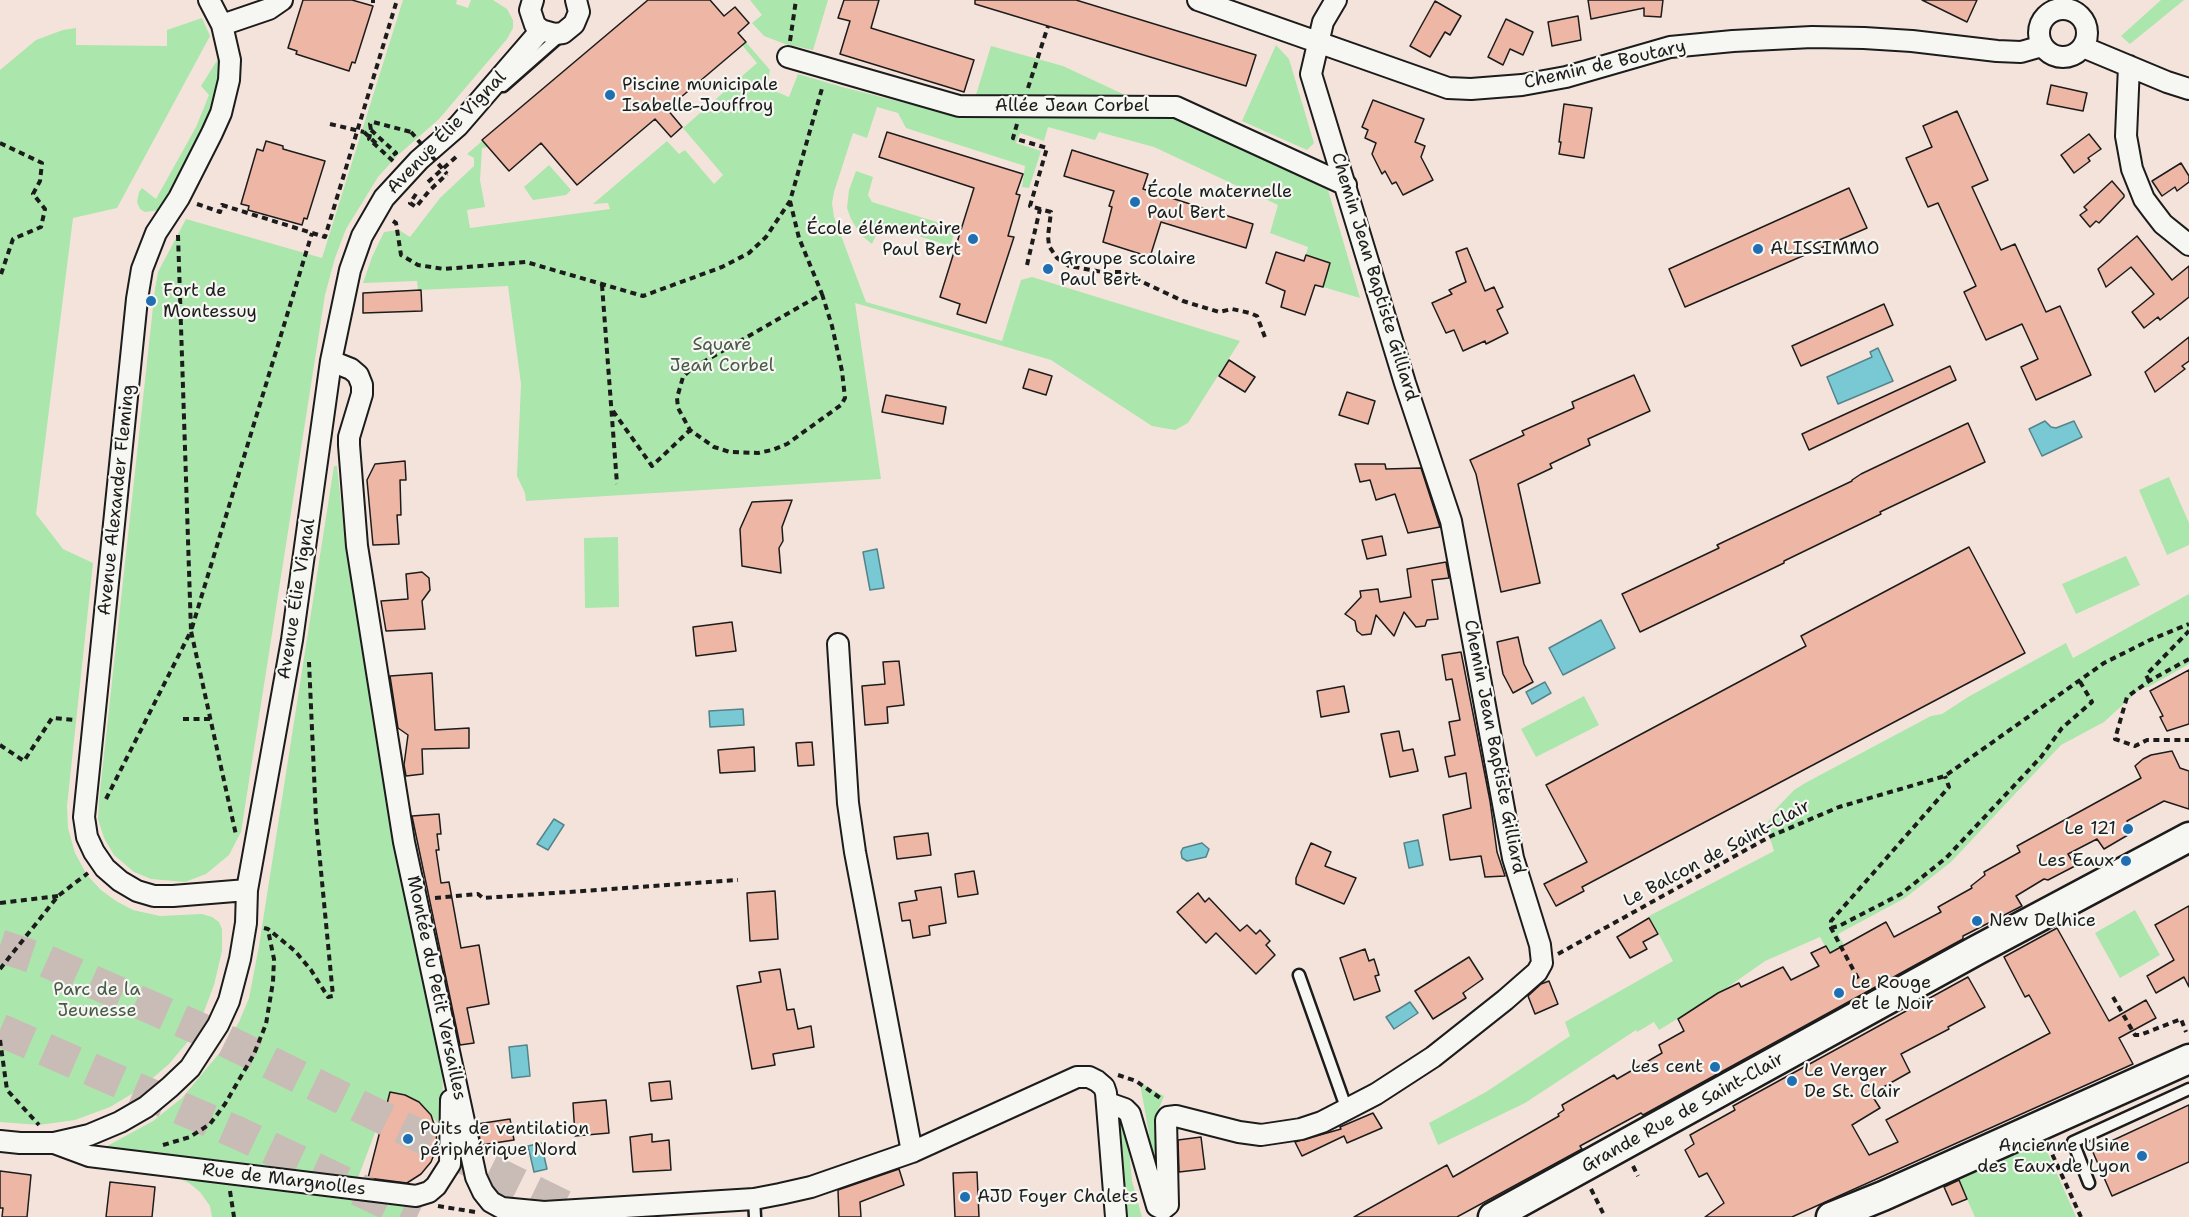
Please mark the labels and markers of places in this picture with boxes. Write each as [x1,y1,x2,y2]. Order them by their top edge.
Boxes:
place label: Piscine municipale Isabelle-Jouffroy [622,74,778,116]
marker: Piscine municipale Isabelle-Jouffroy [603,88,617,102]
place label: École maternelle Paul Bert [1147,181,1292,224]
marker: École maternelle Paul Bert [1128,195,1142,209]
place label: École élémentaire Paul Bert [806,218,961,260]
marker: École élémentaire Paul Bert [966,232,980,246]
place label: ALISSIMMO [1770,238,1880,260]
marker: ALISSIMMO [1751,242,1765,256]
place label: Groupe scolaire Paul Bert [1060,248,1196,290]
marker: Groupe scolaire Paul Bert [1041,262,1055,276]
place label: Fort de Montessuy [163,280,257,322]
marker: Fort de Montessuy [144,294,158,308]
place label: Le 121 [2064,818,2116,840]
marker: Le 121 [2121,822,2135,836]
place label: Les Eaux [2038,850,2114,872]
marker: Les Eaux [2119,854,2133,868]
place label: New Delhice [1989,910,2096,932]
marker: New Delhice [1970,914,1984,928]
place label: Le Rouge et le Noir [1851,972,1934,1014]
marker: Le Rouge et le Noir [1832,986,1846,1000]
place label: Les cent [1631,1056,1703,1078]
marker: Les cent [1708,1060,1722,1074]
place label: Le Verger De St. Clair [1804,1060,1901,1102]
marker: Le Verger De St. Clair [1785,1074,1799,1088]
place label: Puits de ventilation périphérique Nord [420,1118,589,1160]
marker: Puits de ventilation périphérique Nord [401,1132,415,1146]
place label: Ancienne Usine des Eaux de Lyon [1977,1135,2130,1178]
marker: Ancienne Usine des Eaux de Lyon [2135,1149,2149,1163]
place label: AJD Foyer Chalets [977,1186,1138,1208]
marker: AJD Foyer Chalets [958,1190,972,1204]

